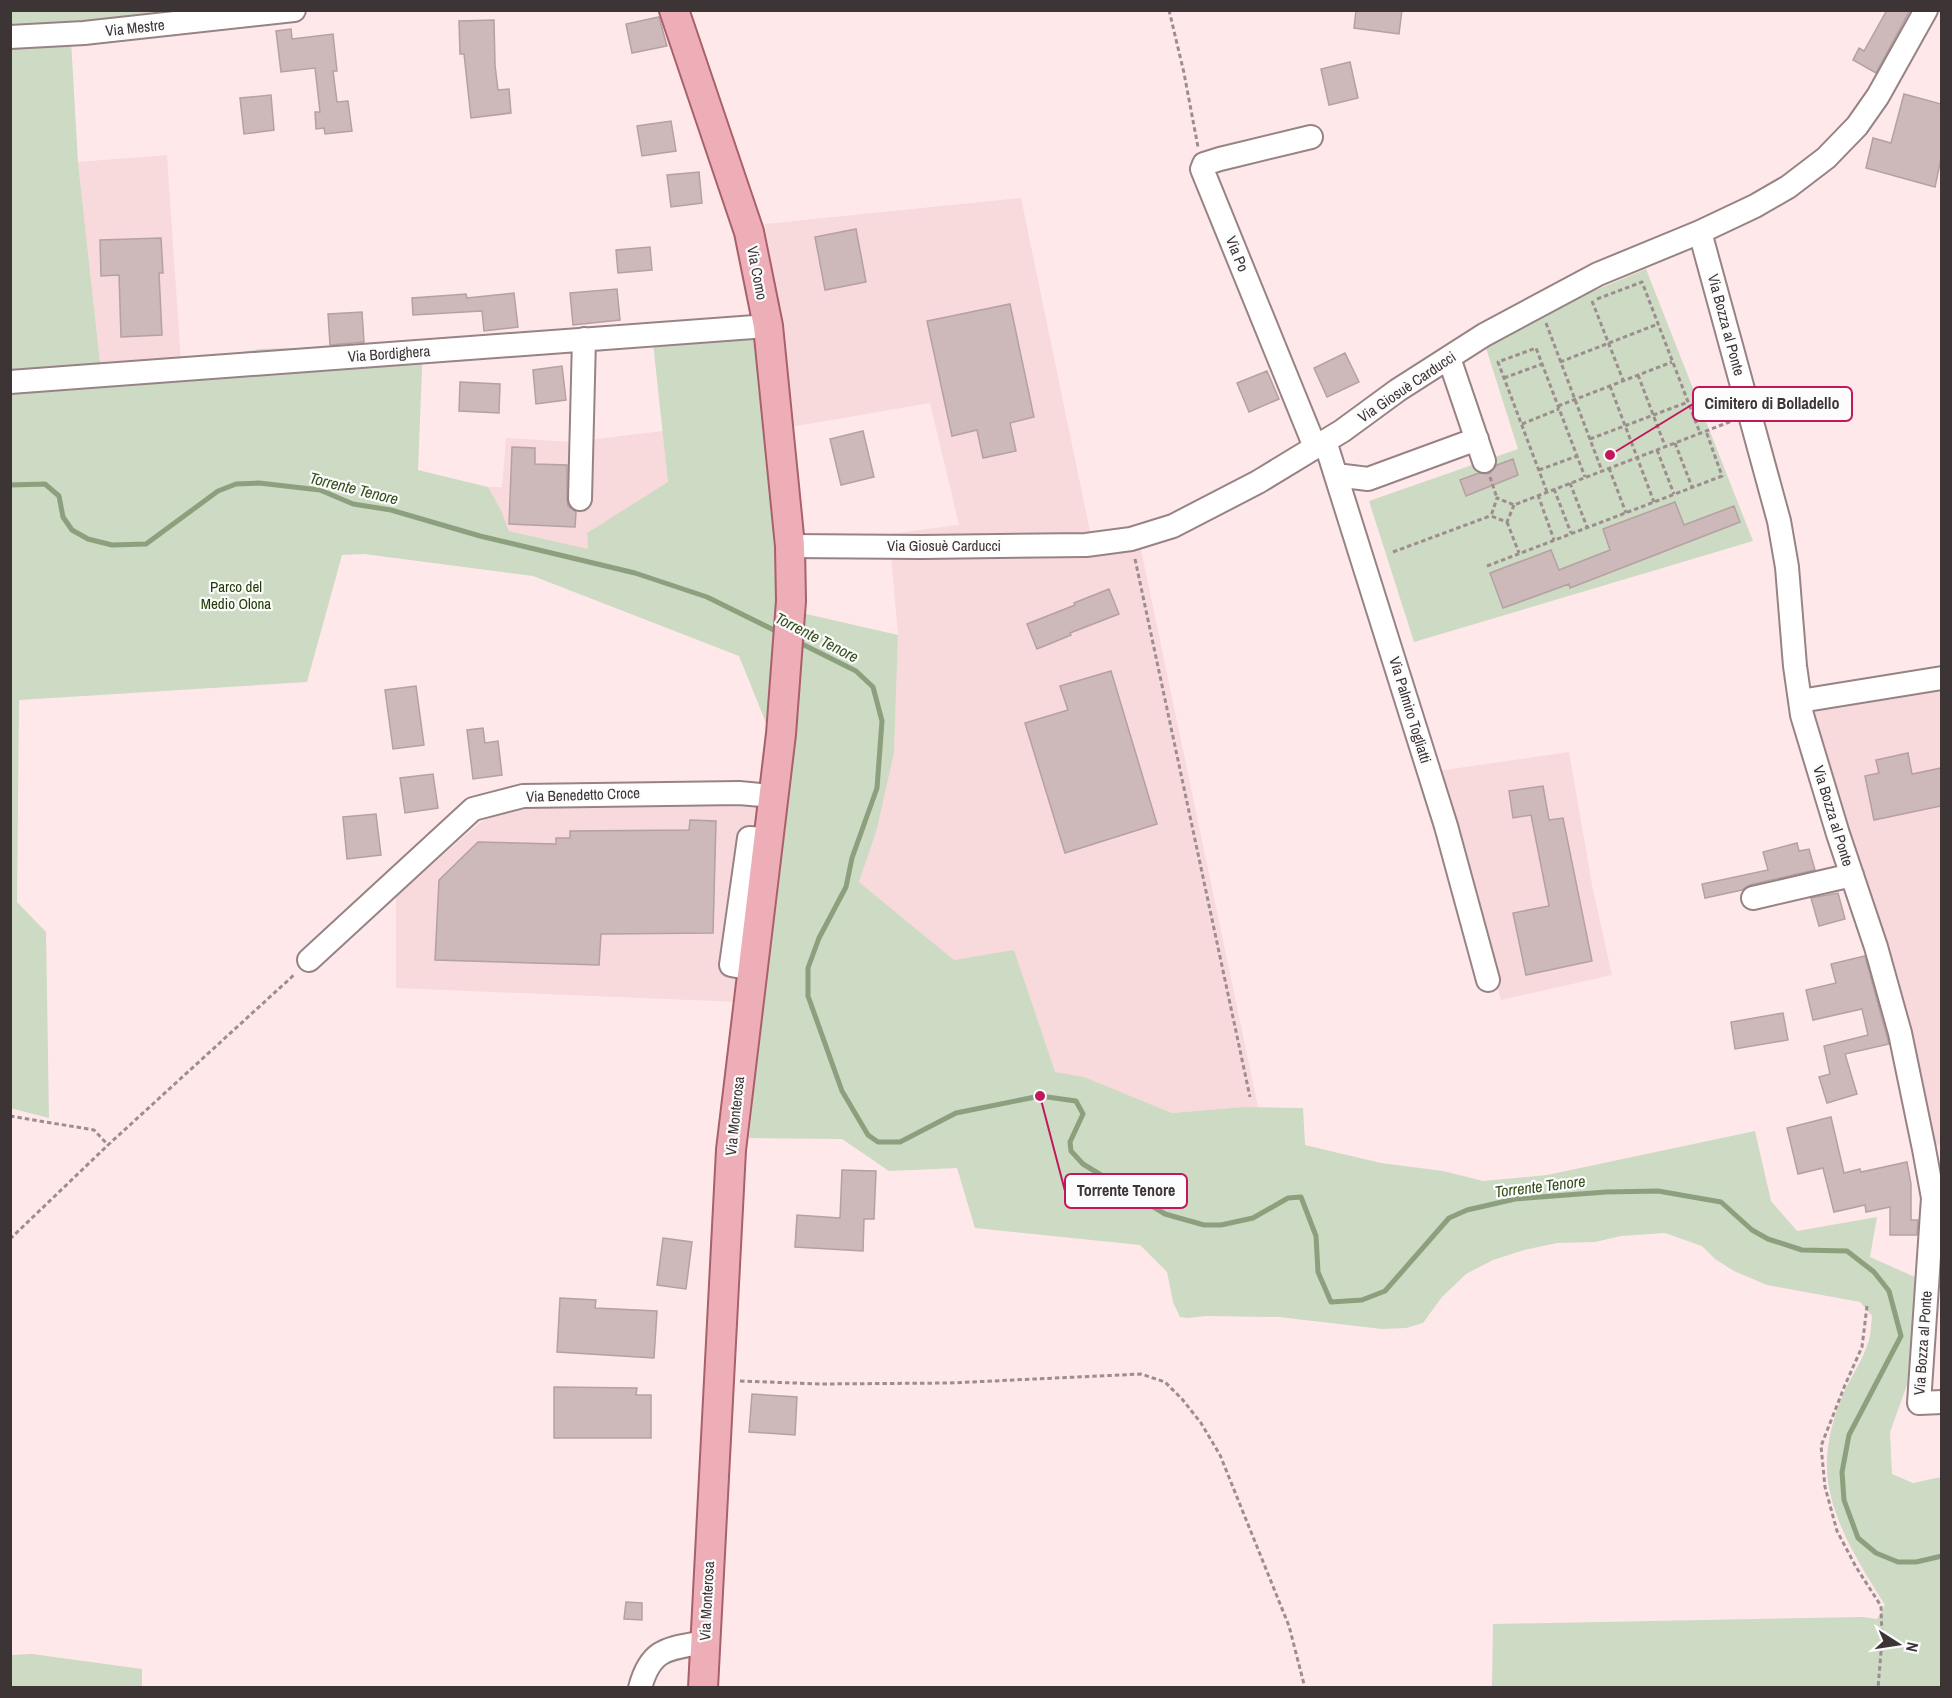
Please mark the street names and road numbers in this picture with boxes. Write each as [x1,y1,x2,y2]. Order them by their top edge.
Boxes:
street label: Via Mestre [104,14,166,41]
street label: Via Po [1221,233,1254,275]
street label: Via Como [742,244,773,302]
street label: Via Bozza al Ponte [1703,272,1750,378]
street label: Via Bordighera [347,340,431,367]
street label: Via Giosuè Carducci [1354,346,1460,427]
street label: Via Giosuè Carducci [887,535,1001,556]
street label: Via Palmiro Togliatti [1384,654,1437,766]
street label: Via Bozza al Ponte [1808,763,1859,869]
street label: Via Benedetto Croce [526,782,640,807]
street label: Via Monterosa [720,1075,749,1157]
street label: Via Bozza al Ponte [1908,1290,1937,1396]
street label: Via Monterosa [694,1560,719,1641]

